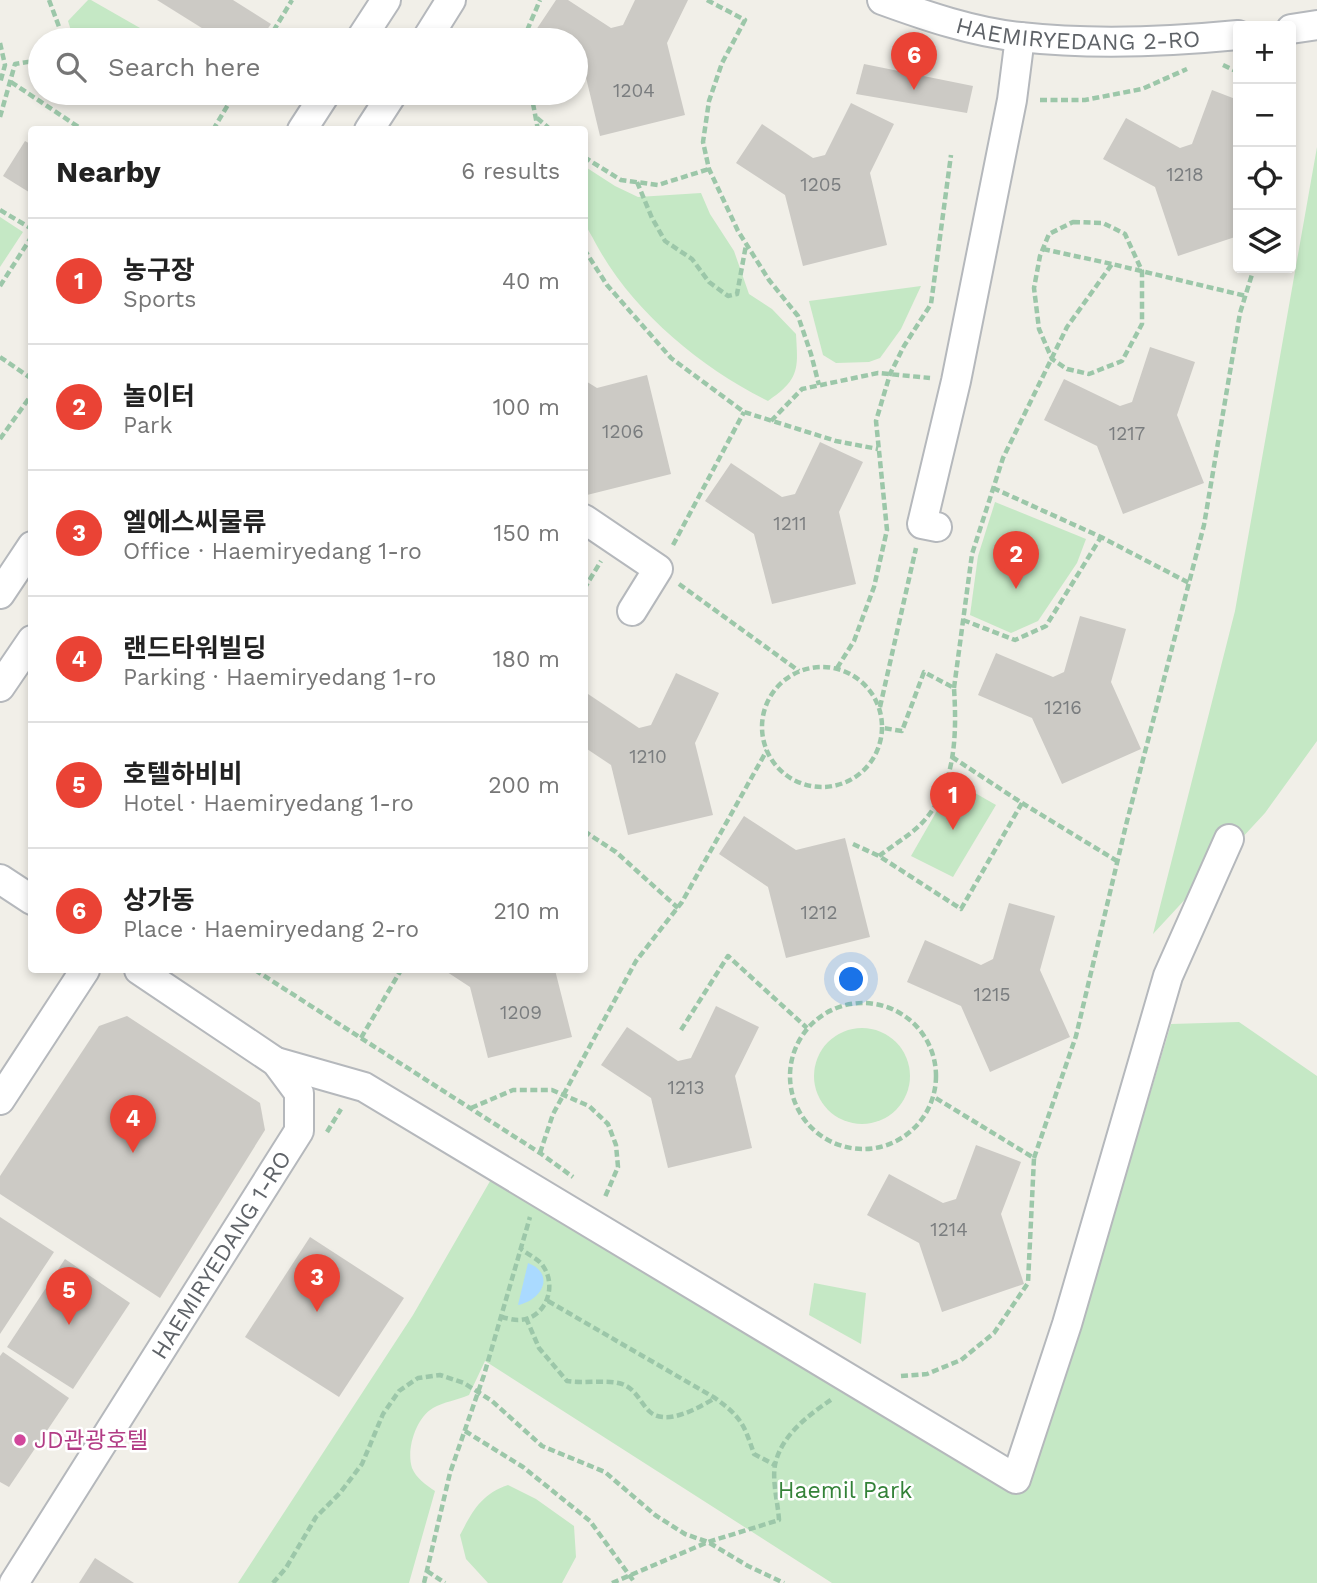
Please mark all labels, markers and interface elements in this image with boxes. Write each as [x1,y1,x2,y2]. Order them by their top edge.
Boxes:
street label: HAEMIRYEDANG 2-RO [953,11,1201,55]
map controls [1233,21,1296,273]
button: + [1233,21,1296,84]
search box [28,28,588,105]
pin: 6 [891,32,937,90]
icon: search [52,48,90,86]
text: Search here [108,52,260,82]
house number: 1204 [613,79,655,102]
button: − [1233,84,1296,147]
button: locate [1233,147,1296,210]
text: Nearby [56,154,161,189]
text: 6 results [461,158,560,185]
house number: 1218 [1166,163,1204,186]
house number: 1205 [800,173,842,196]
button: layers [1233,210,1296,273]
text: 농구장 [123,255,195,285]
text: 1 [74,268,84,295]
text: 40 m [502,268,560,295]
text: Sports [123,286,196,313]
text: 놀이터 [123,381,195,411]
text: 2 [72,394,86,421]
text: 100 m [493,394,560,421]
text: Park [123,412,172,439]
house number: 1206 [602,420,644,443]
house number: 1217 [1109,422,1145,445]
text: 엘에스씨물류 [123,507,267,537]
house number: 1211 [773,512,807,535]
text: 3 [72,520,86,547]
text: 150 m [494,520,560,547]
pin: 2 [993,531,1039,589]
text: Office · Haemiryedang 1-ro [123,538,422,565]
text: 랜드타워빌딩 [123,633,267,663]
text: 4 [72,646,86,673]
text: 180 m [493,646,560,673]
text: Parking · Haemiryedang 1-ro [123,664,436,691]
house number: 1216 [1044,696,1082,719]
house number: 1210 [629,745,667,768]
text: 호텔하비비 [123,759,243,789]
text: 5 [72,772,86,799]
text: 200 m [488,772,560,799]
pin: 1 [930,772,976,830]
text: Hotel · Haemiryedang 1-ro [123,790,414,817]
text: 상가동 [123,885,195,915]
text: 6 [72,898,86,925]
text: 210 m [494,898,560,925]
house number: 1212 [801,901,837,924]
text: Place · Haemiryedang 2-ro [123,916,419,943]
your location [834,962,868,996]
house number: 1215 [974,983,1010,1006]
house number: 1209 [500,1001,542,1024]
house number: 1213 [668,1076,704,1099]
pin: 4 [110,1095,156,1153]
street label: HAEMIRYEDANG 1-RO [145,1146,297,1364]
house number: 1214 [930,1218,968,1241]
pin: 3 [294,1254,340,1312]
pin: 5 [46,1267,92,1325]
place label: JD관광호텔 [34,1427,148,1454]
marker: JD관광호텔 [12,1432,28,1448]
park label: Haemil Park [778,1477,912,1504]

